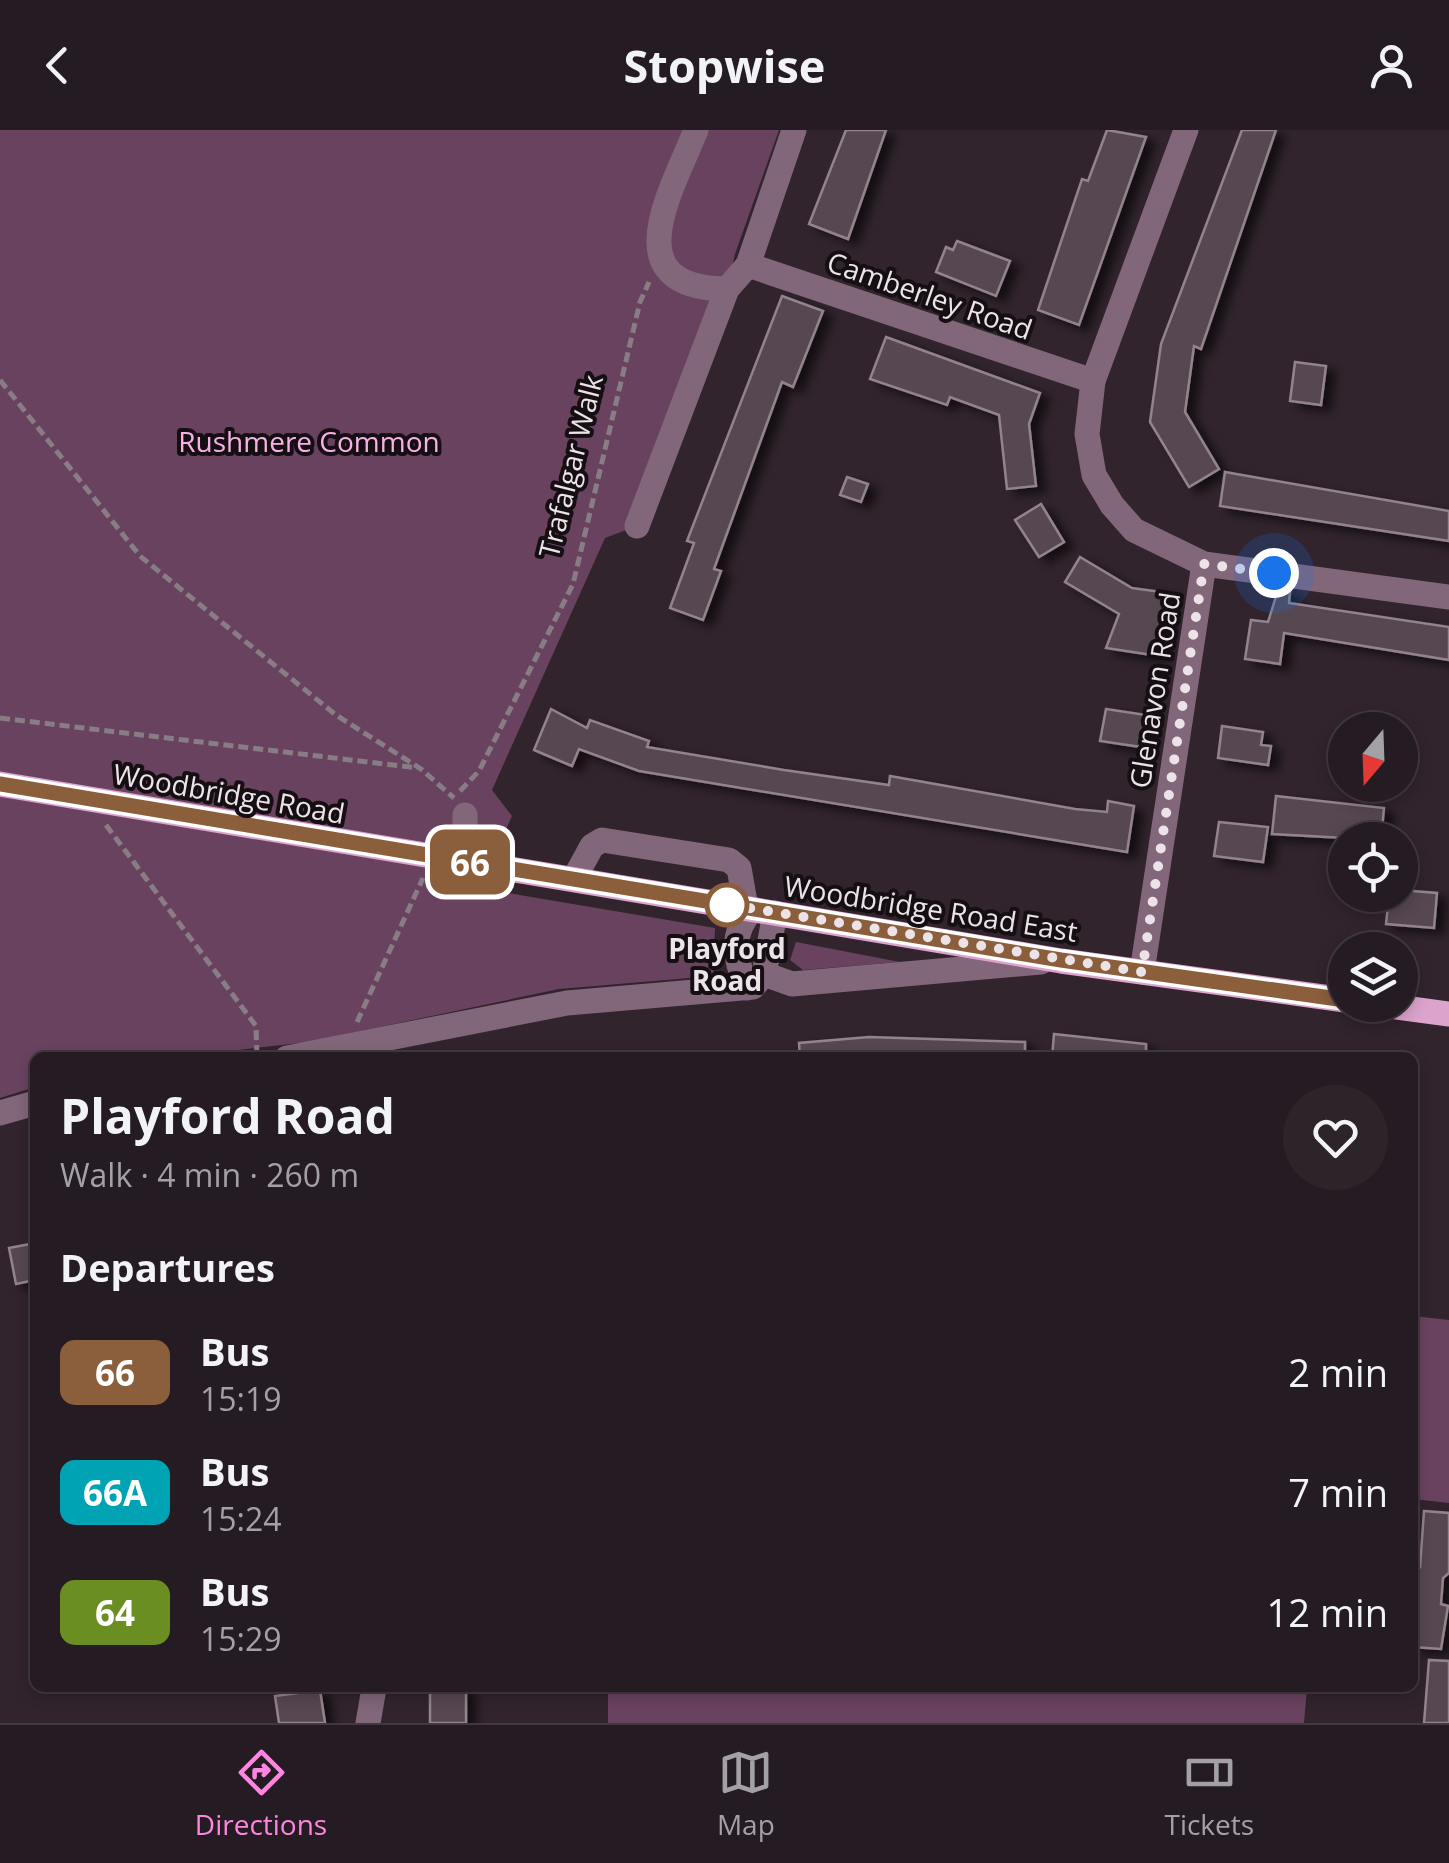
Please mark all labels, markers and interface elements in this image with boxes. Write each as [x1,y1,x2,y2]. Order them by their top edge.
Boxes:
text: Stopwise [624,35,825,96]
icon: back [30,38,85,93]
icon: person [1364,38,1419,93]
street label: Camberley Road [822,242,1038,348]
street label: Trafalgar Walk [529,370,611,561]
park label: Rushmere Common [178,422,440,460]
your location [1249,548,1299,598]
street label: Glenavon Road [1120,589,1188,791]
north arrow [1328,712,1418,802]
map controls [1328,712,1418,1022]
street label: Woodbridge Road [110,754,348,832]
button: locate [1328,822,1418,912]
line badge: 66 [425,830,515,894]
text: 66 [450,839,490,886]
street label: Woodbridge Road East [782,866,1080,950]
marker: Playford Road [706,884,748,926]
place label: Playford Road [668,929,786,999]
button: layers [1328,932,1418,1022]
text: Playford Road [60,1083,395,1148]
button: heart [1283,1085,1388,1190]
text: Walk · 4 min · 260 m [60,1153,359,1196]
text: Departures [60,1241,275,1293]
text: Bus [200,1325,269,1377]
text: 2 min [1288,1346,1388,1398]
text: 66 [95,1349,135,1396]
text: 15:19 [200,1377,282,1420]
text: Bus [200,1445,269,1497]
text: 7 min [1288,1466,1388,1518]
text: 66A [83,1469,147,1516]
text: 15:24 [200,1497,282,1540]
text: Bus [200,1565,269,1617]
text: 12 min [1267,1586,1388,1638]
text: 64 [95,1589,135,1636]
text: 15:29 [200,1617,282,1660]
tab: Directions [195,1745,327,1843]
tab: Map [717,1745,775,1843]
tab: Tickets [1164,1745,1254,1843]

